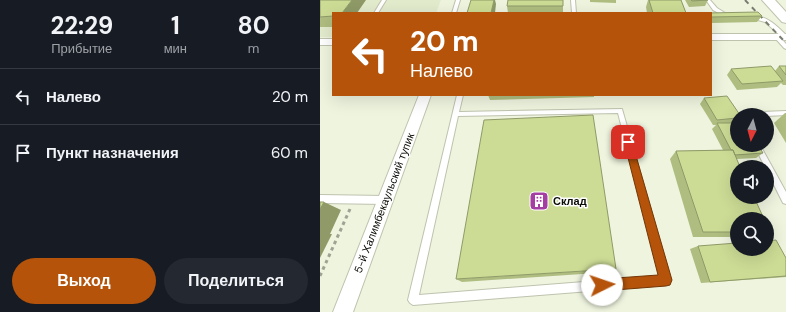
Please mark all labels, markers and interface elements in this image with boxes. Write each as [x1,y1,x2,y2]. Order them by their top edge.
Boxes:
text: 22:29 [50,10,113,41]
text: 1 [171,10,180,41]
text: 80 [237,10,270,41]
text: 20 m [410,23,479,60]
icon: left [344,28,396,80]
text: Прибытие [51,40,112,57]
text: мин [164,40,187,57]
text: m [248,40,259,57]
text: Налево [410,59,473,83]
icon: left [12,86,34,108]
text: Налево [46,87,101,107]
text: 20 m [272,87,308,107]
north arrow [730,108,774,152]
map controls [730,108,774,256]
pin [611,125,645,159]
street label: 5-й Халимбекаульский тупик [351,131,417,275]
icon: arrive [617,131,639,153]
icon: arrive [12,142,34,164]
text: Пункт назначения [46,143,179,163]
text: 60 m [271,143,308,163]
button: sound [730,160,774,204]
building icon: Склад [528,190,550,212]
place label: Склад [553,194,587,208]
button: search [730,212,774,256]
button: Выход [12,258,156,304]
button: Поделиться [164,258,308,304]
position arrow [581,264,623,306]

